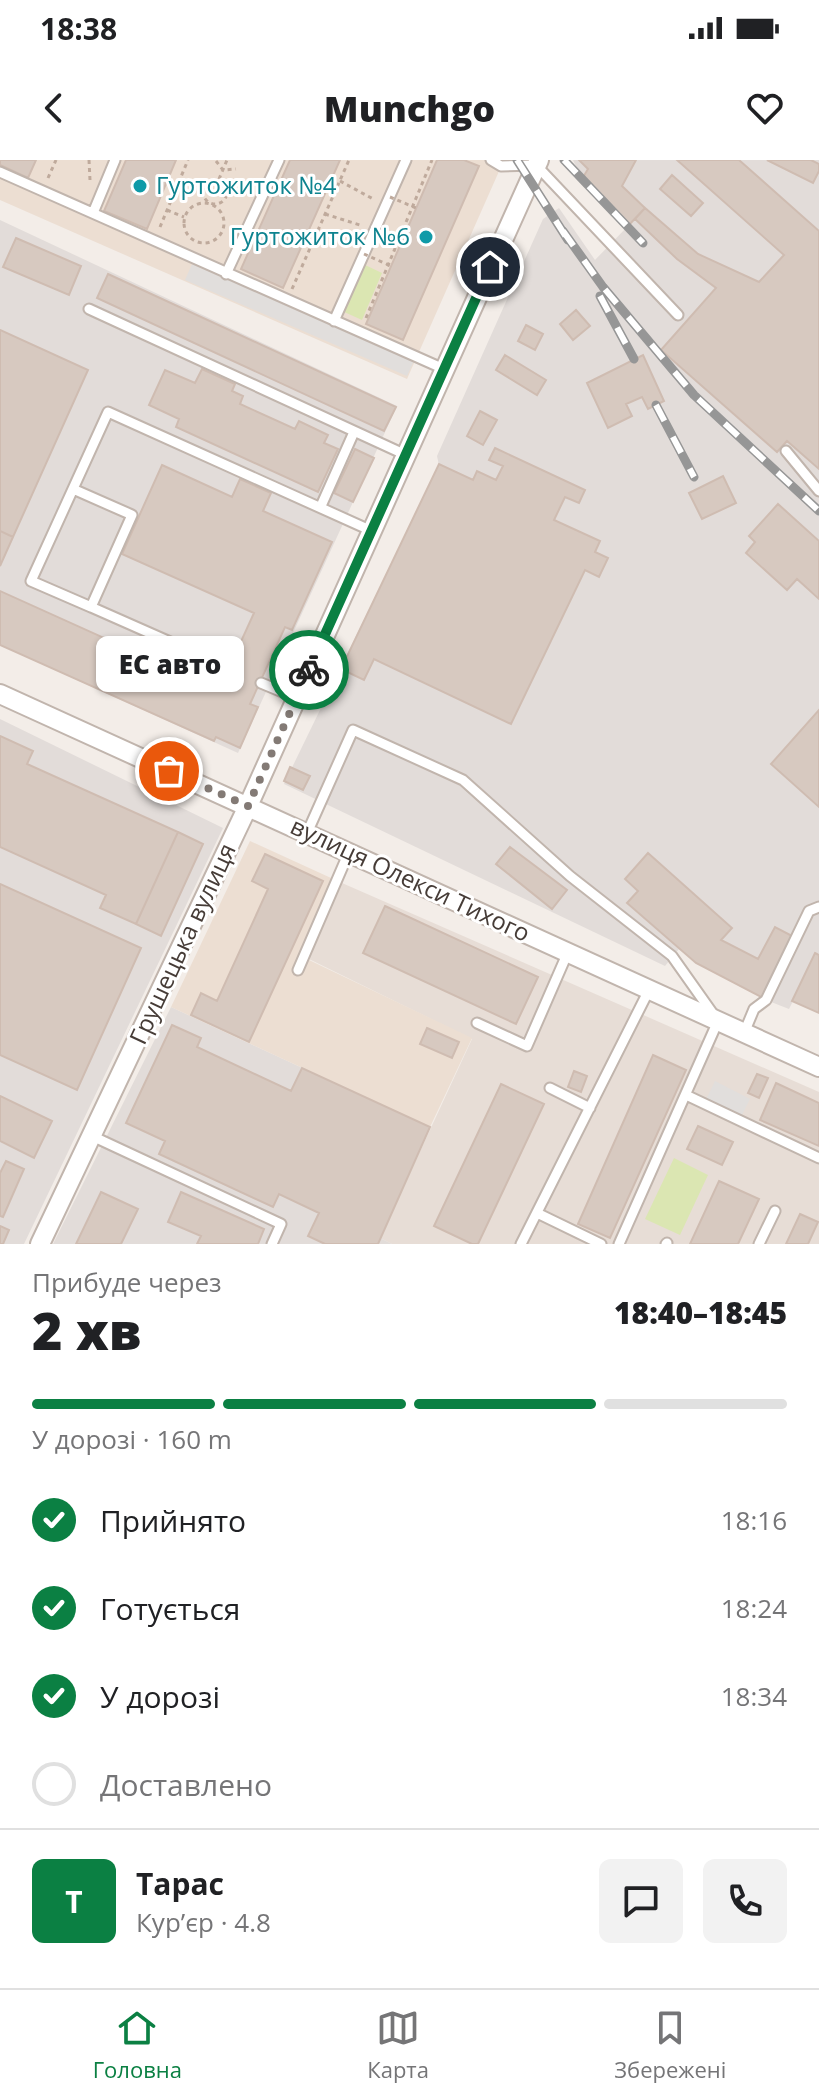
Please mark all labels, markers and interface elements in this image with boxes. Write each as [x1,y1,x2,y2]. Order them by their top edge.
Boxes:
text: 18:38 [40,8,117,49]
text: Munchgo [324,84,495,133]
icon: back [32,86,76,130]
icon: heart [743,86,787,130]
place label: Гуртожиток №4 [156,168,337,201]
marker: Гуртожиток №4 [131,177,149,195]
place label: Гуртожиток №6 [230,219,410,252]
marker: Гуртожиток №6 [417,228,435,246]
pin [456,233,524,301]
icon: home [468,245,512,289]
courier [269,630,349,710]
callout: ЕС авто [95,635,243,691]
text: ЕС авто [119,646,221,682]
icon: bike [287,648,331,692]
pin [135,737,203,805]
icon: bag [147,749,191,793]
street label: вулиця Олекси Тихого [285,809,536,949]
street label: Грушецька вулиця [121,837,243,1049]
text: Прибуде через [32,1264,222,1300]
text: 18:40–18:45 [614,1292,787,1333]
text: 2 хв [32,1294,141,1365]
text: У дорозі · 160 m [32,1421,232,1457]
icon: check [32,1498,76,1542]
text: Прийнято [100,1500,246,1541]
text: 18:16 [721,1502,787,1538]
icon: check [32,1586,76,1630]
text: Готується [100,1588,240,1629]
text: 18:24 [721,1590,787,1626]
icon: check [32,1674,76,1718]
text: У дорозі [100,1676,220,1717]
text: 18:34 [721,1678,787,1714]
text: Доставлено [100,1764,272,1805]
button: chat [599,1859,683,1943]
button: phone [703,1859,787,1943]
text: Тарас [136,1863,224,1904]
text: Т [65,1881,83,1922]
text: Кур’єр · 4.8 [136,1904,271,1940]
tab: Головна [93,2006,182,2084]
tab: Карта [367,2006,429,2084]
tab: Збережені [614,2006,726,2084]

